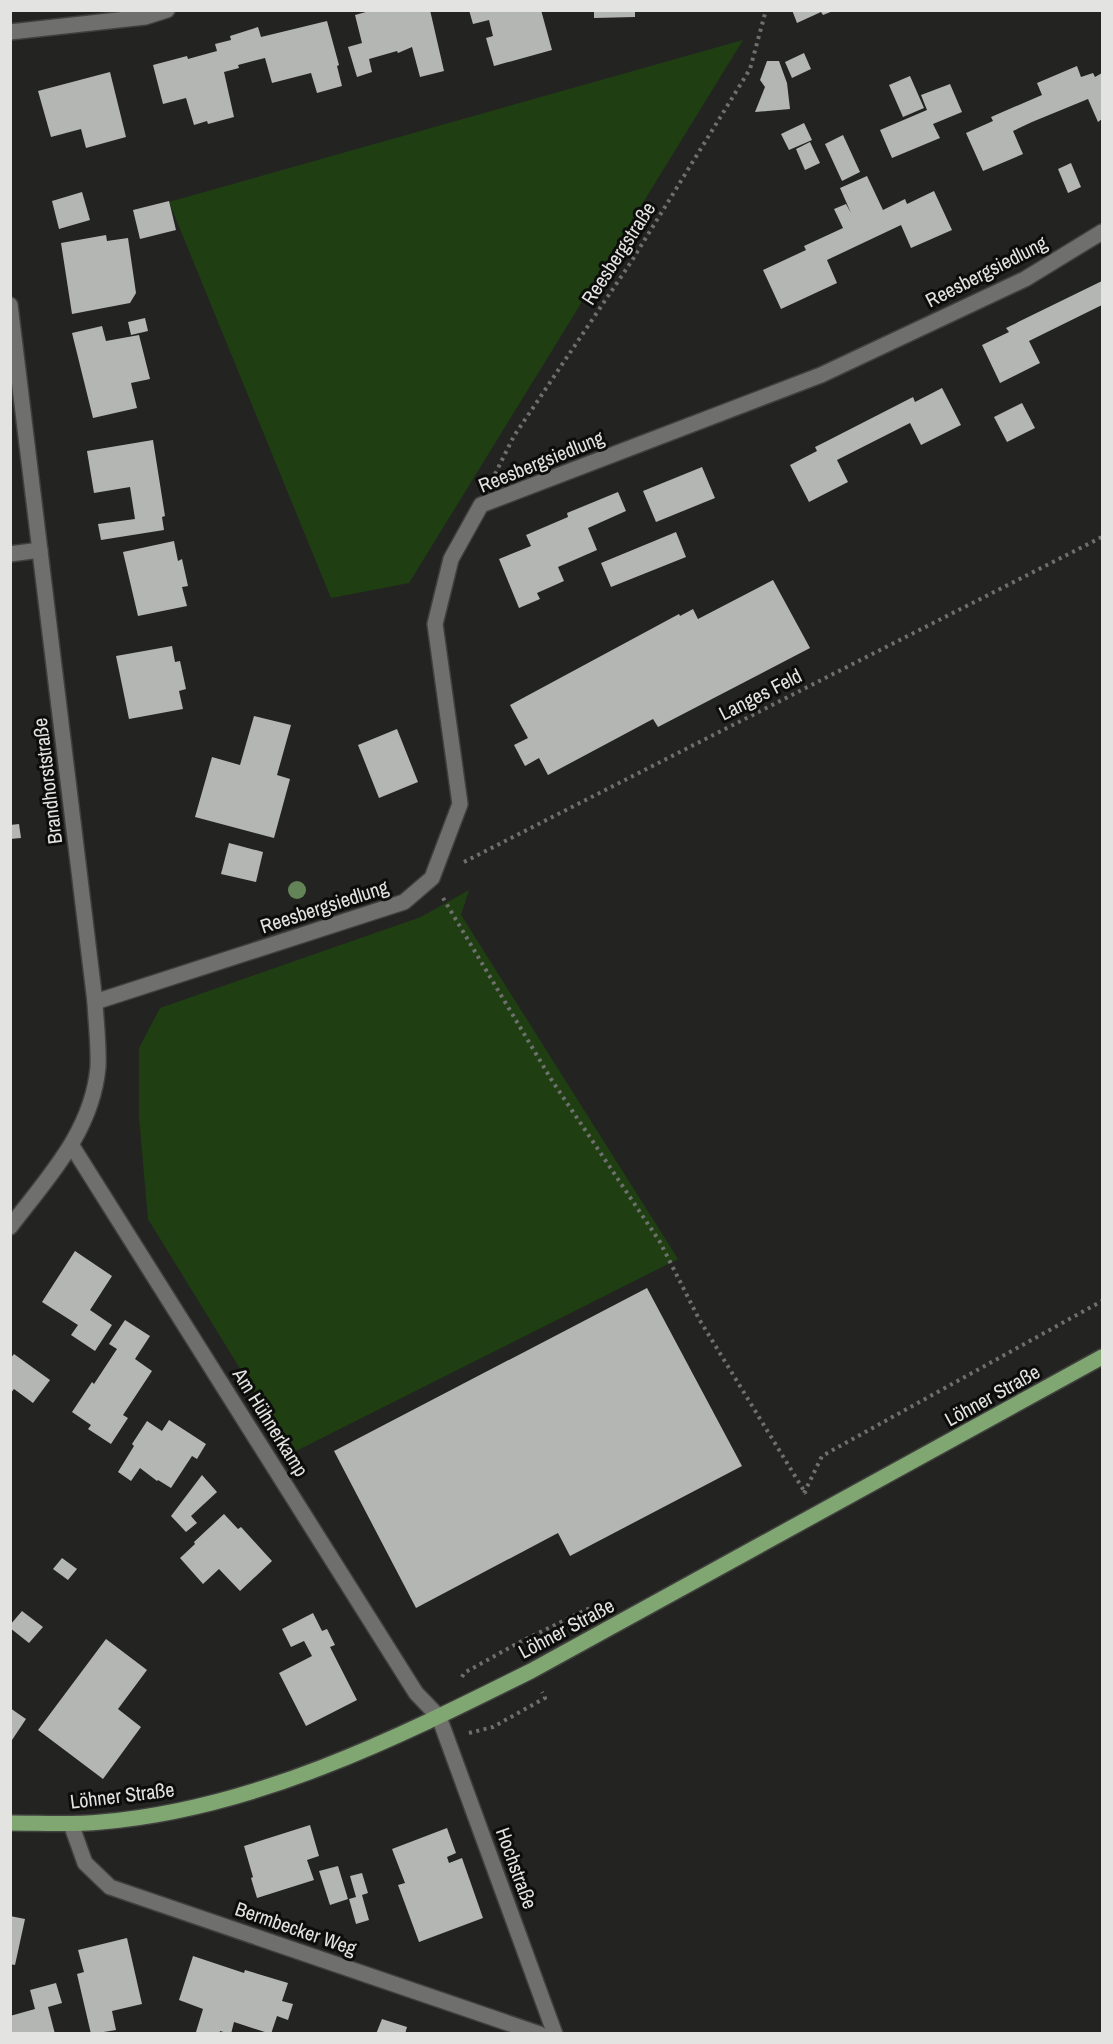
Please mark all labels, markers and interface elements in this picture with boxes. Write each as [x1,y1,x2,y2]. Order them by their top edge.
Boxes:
street label: Reesbergstraße [575,196,661,310]
street label: Reesbergsiedlung [921,229,1051,313]
street label: Reesbergsiedlung [474,424,608,498]
street label: Langes Feld [714,662,806,726]
street label: Brandhorststraße [26,716,68,846]
street label: Reesbergsiedlung [257,873,391,939]
street label: Löhner Straße [940,1358,1044,1432]
street label: Am Hühnerkamp [226,1362,315,1481]
street label: Löhner Straße [513,1591,619,1665]
street label: Löhner Straße [68,1775,176,1815]
street label: Hochstraße [490,1824,544,1912]
street label: Bermbecker Weg [232,1895,360,1961]

